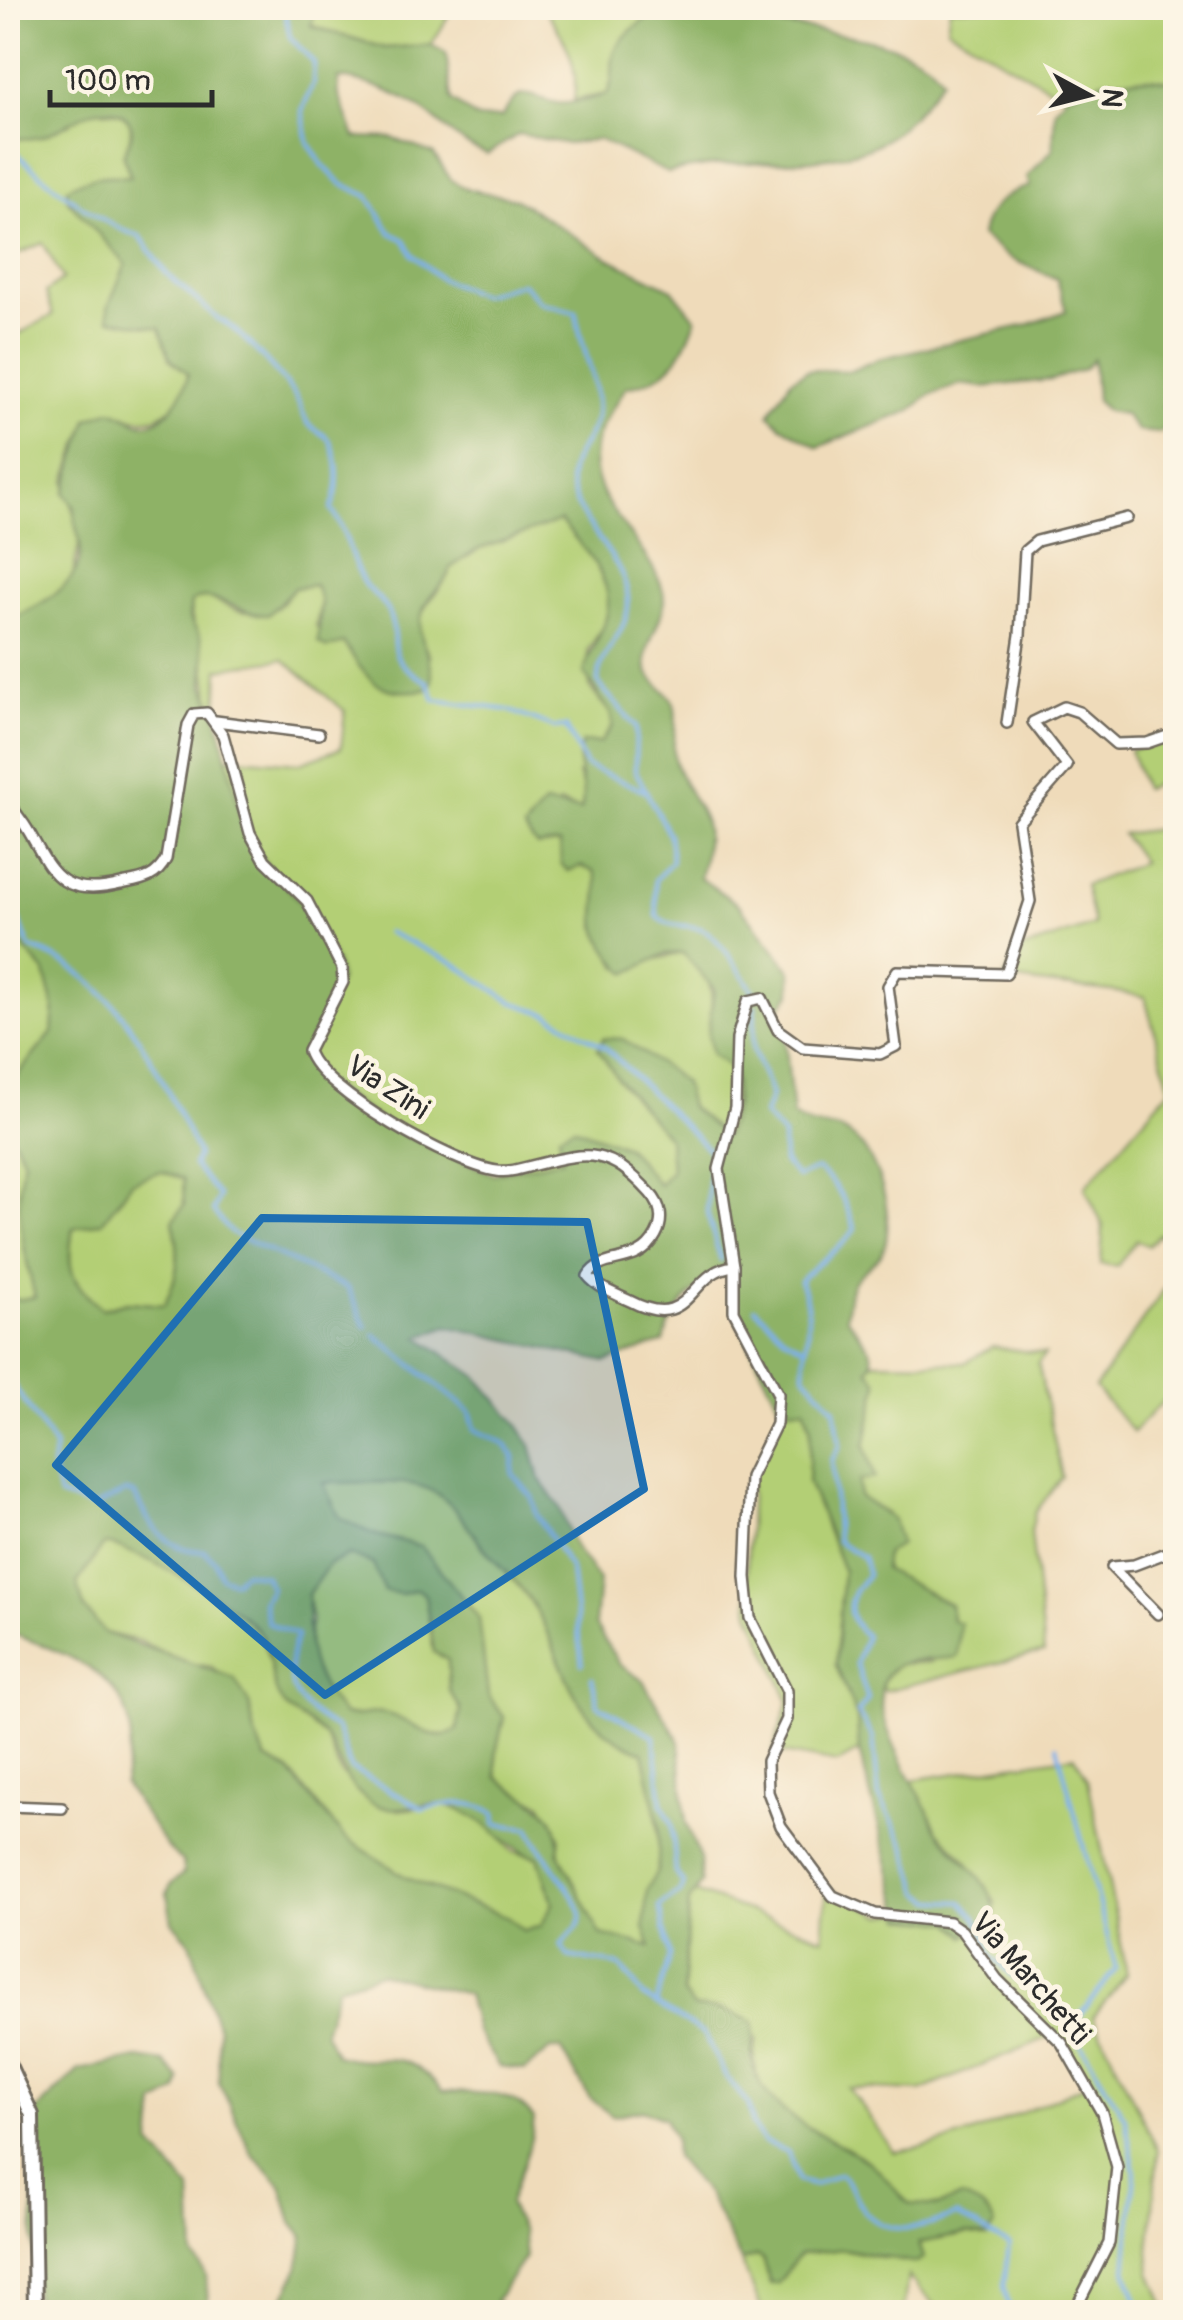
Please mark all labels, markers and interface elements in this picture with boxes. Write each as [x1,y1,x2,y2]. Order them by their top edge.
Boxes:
scale bar [50,45,212,107]
north arrow [1038,45,1138,145]
text: 100 m [65,62,151,99]
text: N [1093,86,1130,109]
street label: Via Zini [339,1047,436,1128]
street label: Via Marchetti [963,1904,1098,2052]

